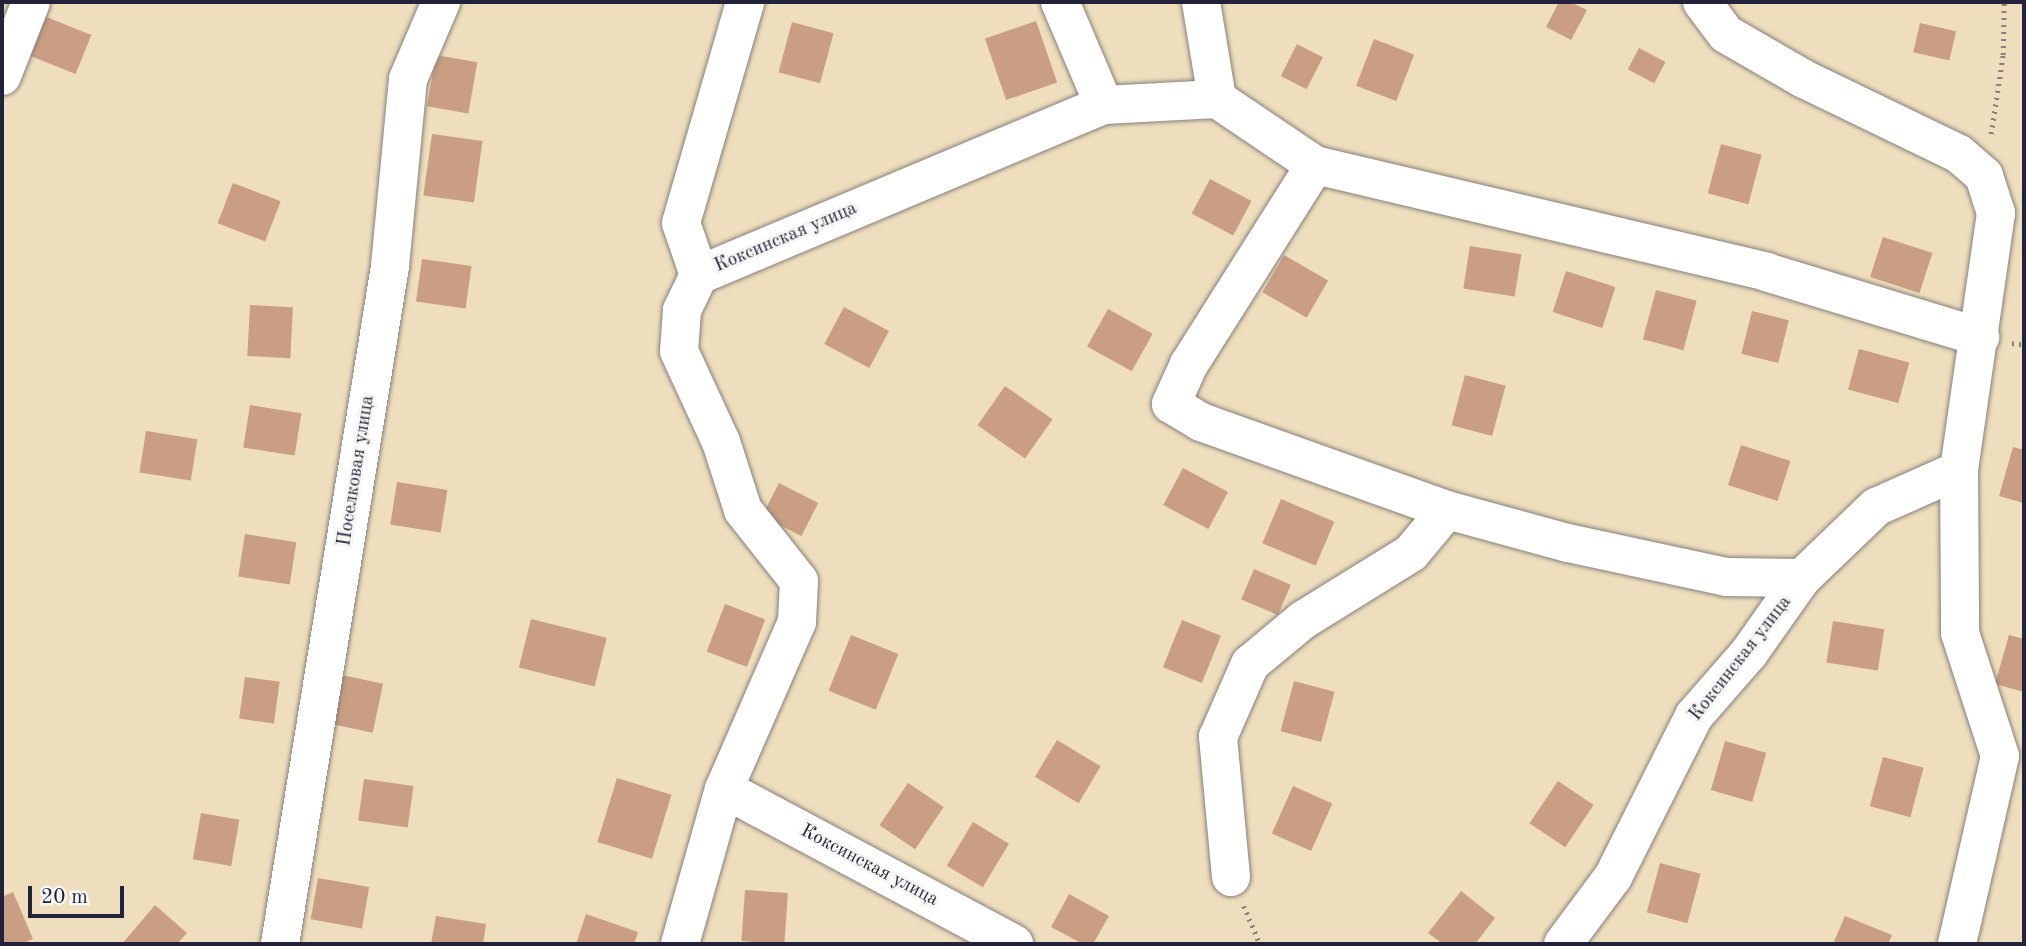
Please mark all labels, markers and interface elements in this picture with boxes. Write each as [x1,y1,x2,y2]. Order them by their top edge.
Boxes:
street label: Коксинская улица [711,198,861,278]
street label: Поселковая улица [334,394,380,548]
street label: Коксинская улица [1685,592,1797,726]
street label: Коксинская улица [796,820,942,912]
scale bar [32,872,128,916]
text: 20 m [41,887,88,908]

